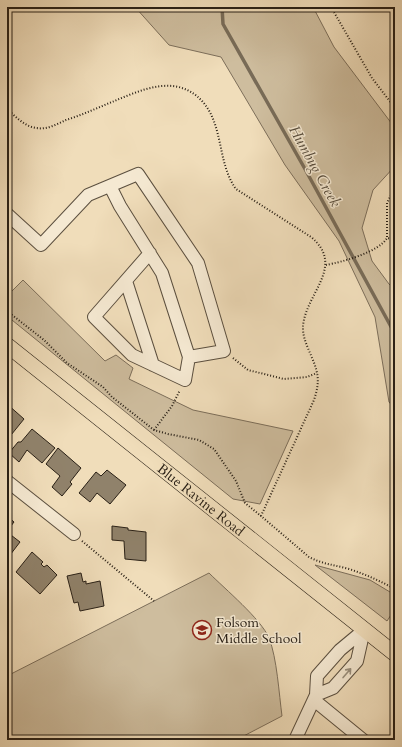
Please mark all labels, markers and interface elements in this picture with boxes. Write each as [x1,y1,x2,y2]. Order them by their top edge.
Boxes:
water label: Humbug Creek [284,122,346,211]
street label: Blue Ravine Road [153,459,249,540]
place label: Folsom Middle School [216,613,302,648]
school or university icon: Folsom Middle School [191,619,213,641]
one-way arrow [342,668,351,678]

